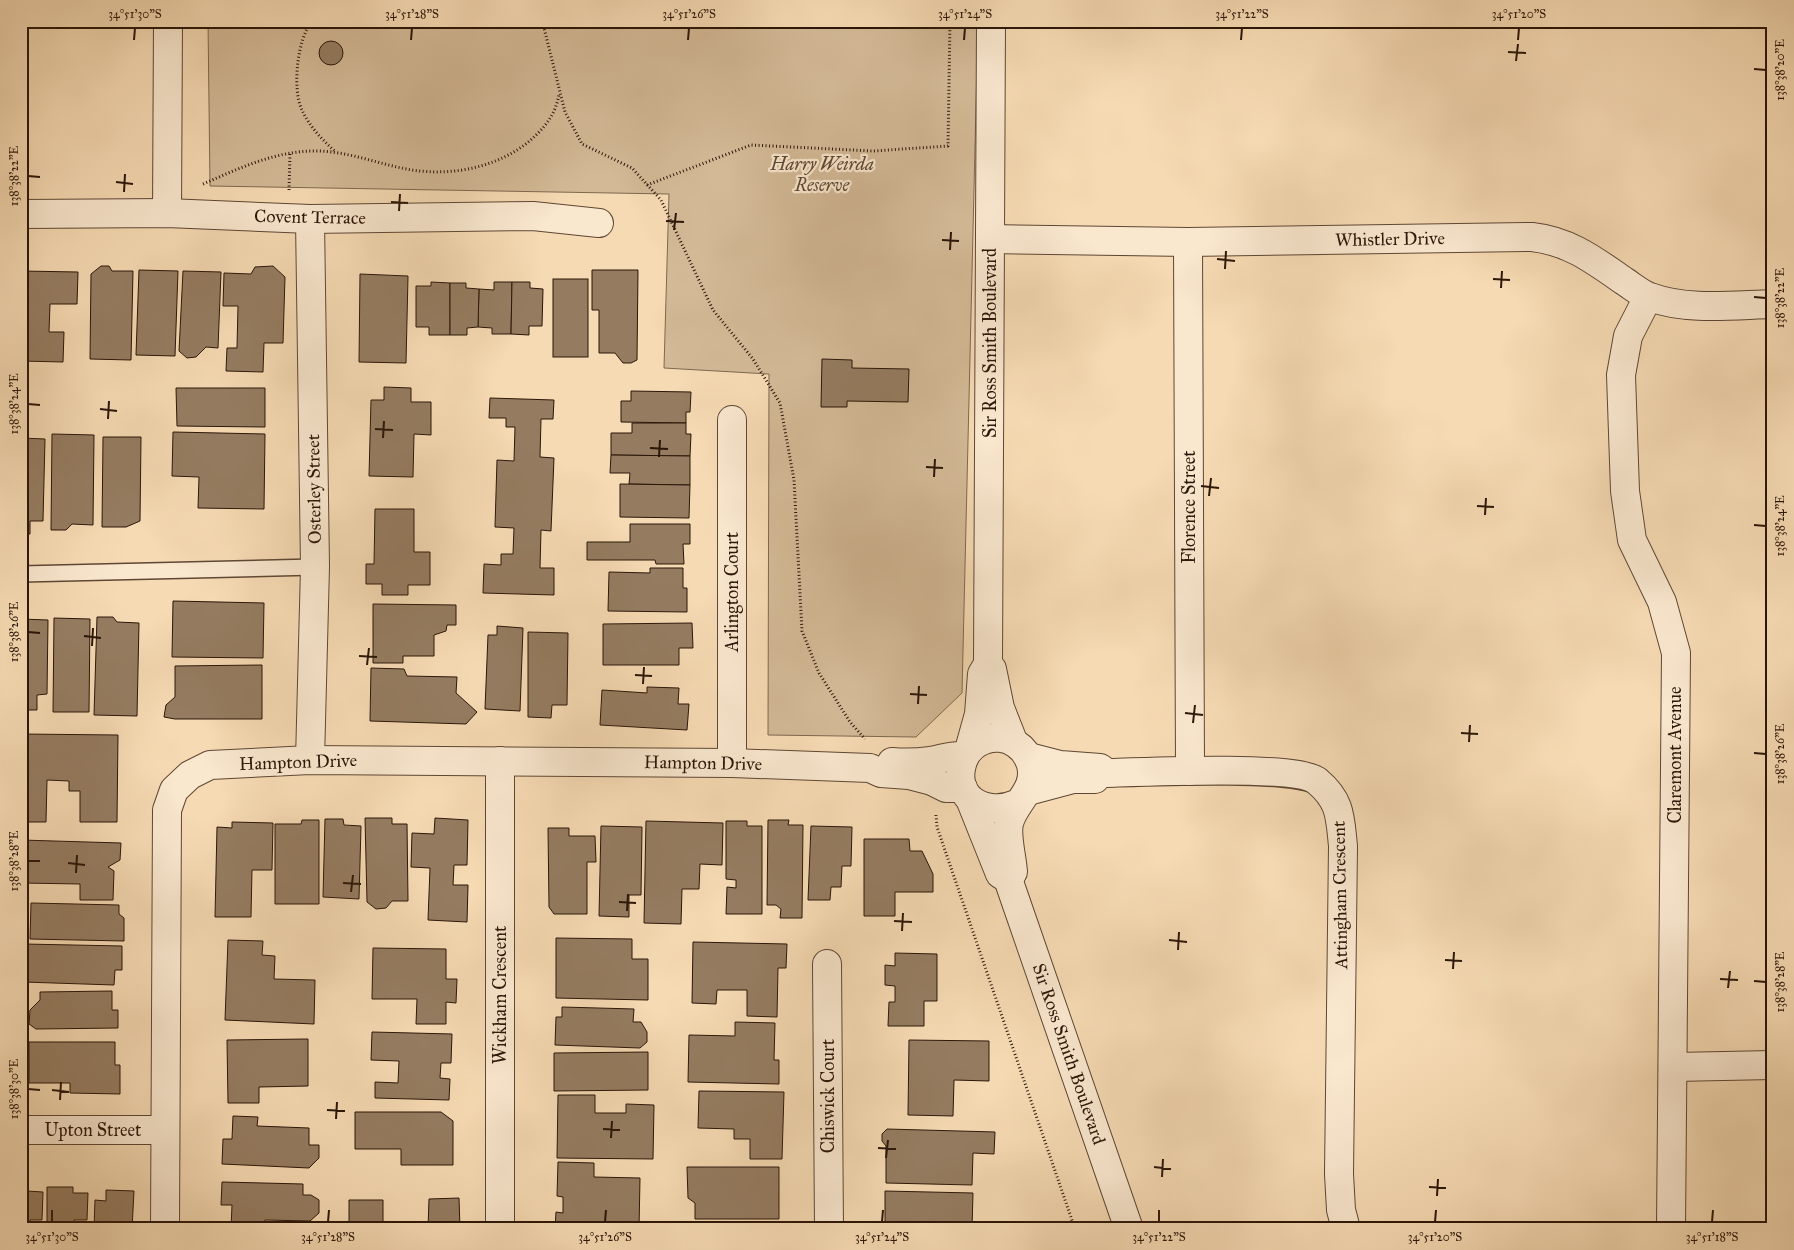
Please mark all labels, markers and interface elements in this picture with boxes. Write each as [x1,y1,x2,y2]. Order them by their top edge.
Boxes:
text: 34°51'30"S [108,7,162,21]
text: 34°51'28"S [385,7,439,21]
text: 34°51'26"S [662,7,716,21]
text: 34°51'24"S [938,7,992,21]
text: 34°51'22"S [1215,7,1269,21]
text: 34°51'20"S [1492,7,1546,21]
text: 138°38'20"E [1773,39,1787,101]
text: 138°38'22"E [7,145,21,206]
park label: Harry Weirda Reserve [769,153,874,196]
street label: Covent Terrace [254,205,366,229]
street label: Whistler Drive [1335,227,1445,251]
street label: Sir Ross Smith Boulevard [979,248,1001,438]
text: 138°38'22"E [1773,267,1787,328]
text: 138°38'24"E [7,373,21,435]
street label: Osterley Street [302,433,326,544]
street label: Florence Street [1178,450,1200,564]
text: 138°38'24"E [1773,495,1787,557]
street label: Arlington Court [721,531,744,653]
text: 138°38'26"E [7,601,21,662]
street label: Claremont Avenue [1664,686,1686,824]
text: 138°38'26"E [1773,723,1787,784]
street label: Hampton Drive [239,749,357,775]
street label: Hampton Drive [644,751,762,775]
street label: Attingham Crescent [1328,820,1353,970]
text: 138°38'28"E [7,830,21,891]
street label: Wickham Crescent [489,925,511,1064]
text: 138°38'28"E [1773,951,1787,1012]
street label: Sir Ross Smith Boulevard [1028,961,1110,1147]
street label: Chiswick Court [817,1038,839,1153]
text: 138°38'30"E [7,1058,21,1119]
street label: Upton Street [45,1119,142,1141]
text: 34°51'30"S [25,1230,79,1244]
text: 34°51'28"S [301,1230,355,1244]
text: 34°51'26"S [578,1230,632,1244]
text: 34°51'24"S [855,1230,909,1244]
text: 34°51'22"S [1132,1230,1186,1244]
text: 34°51'20"S [1408,1230,1462,1244]
text: 34°51'18"S [1686,1230,1738,1244]

